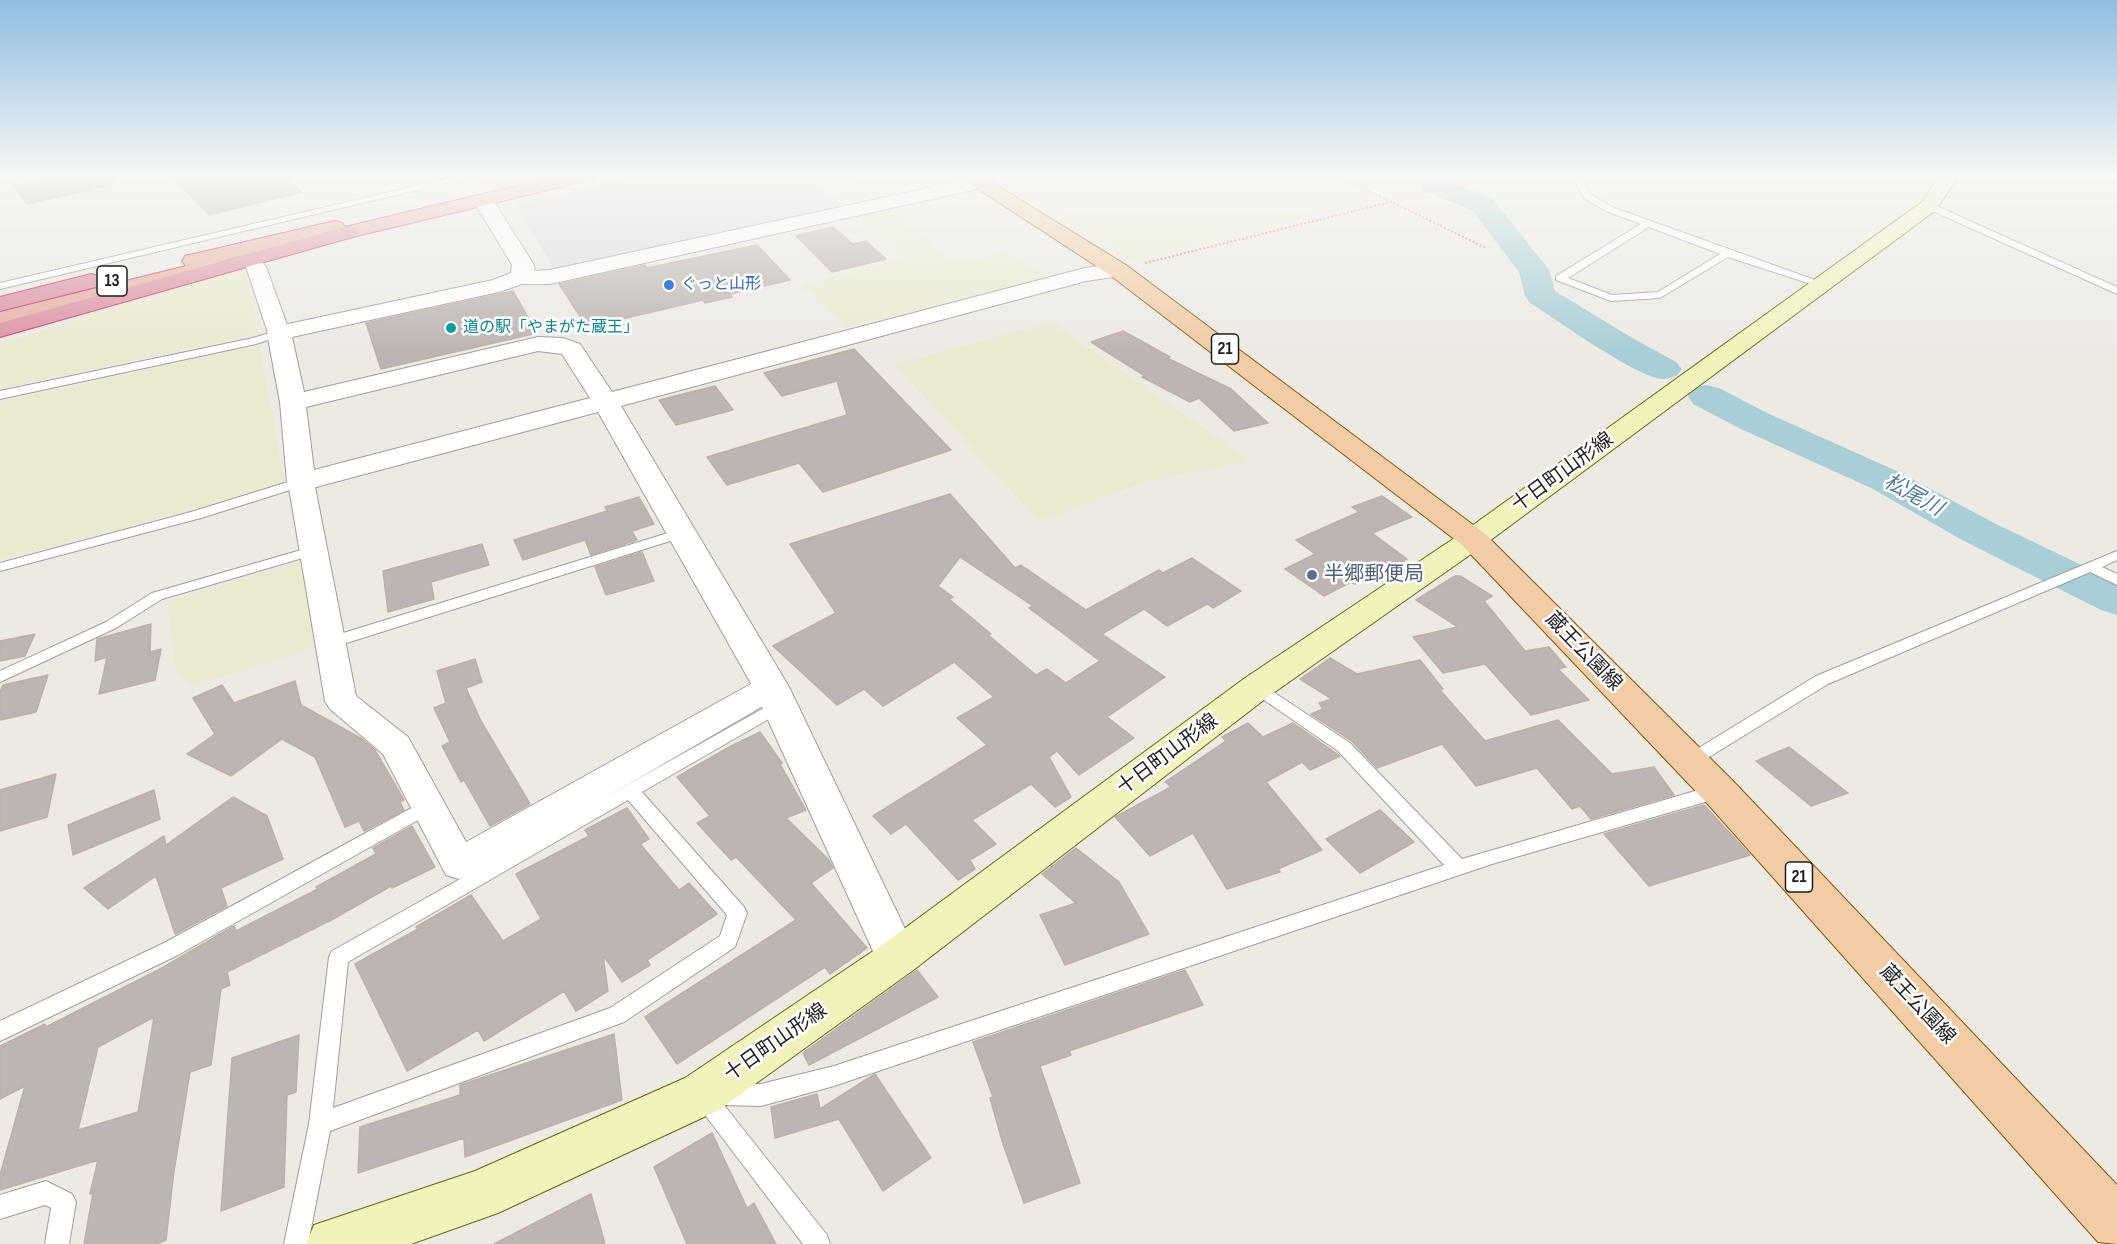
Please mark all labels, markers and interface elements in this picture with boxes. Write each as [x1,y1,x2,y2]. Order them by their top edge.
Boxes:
road number: 13 [97,266,127,296]
place label: ぐっと山形 [681,275,761,295]
marker: ぐっと山形 [662,278,676,292]
place label: 道の駅「やまがた蔵王」 [463,318,639,338]
marker: 道の駅「やまがた蔵王」 [444,321,458,335]
road number: 21 [1212,334,1238,364]
street label: 十日町山形線 [1507,428,1619,518]
water label: 松尾川 [1879,470,1947,522]
place label: 半郷郵便局 [1324,563,1424,587]
marker: 半郷郵便局 [1305,568,1319,582]
street label: 蔵王公園線 [1540,608,1626,696]
street label: 十日町山形線 [1113,709,1223,801]
road number: 21 [1786,862,1812,892]
street label: 蔵王公園線 [1874,960,1960,1050]
street label: 十日町山形線 [720,999,832,1087]

